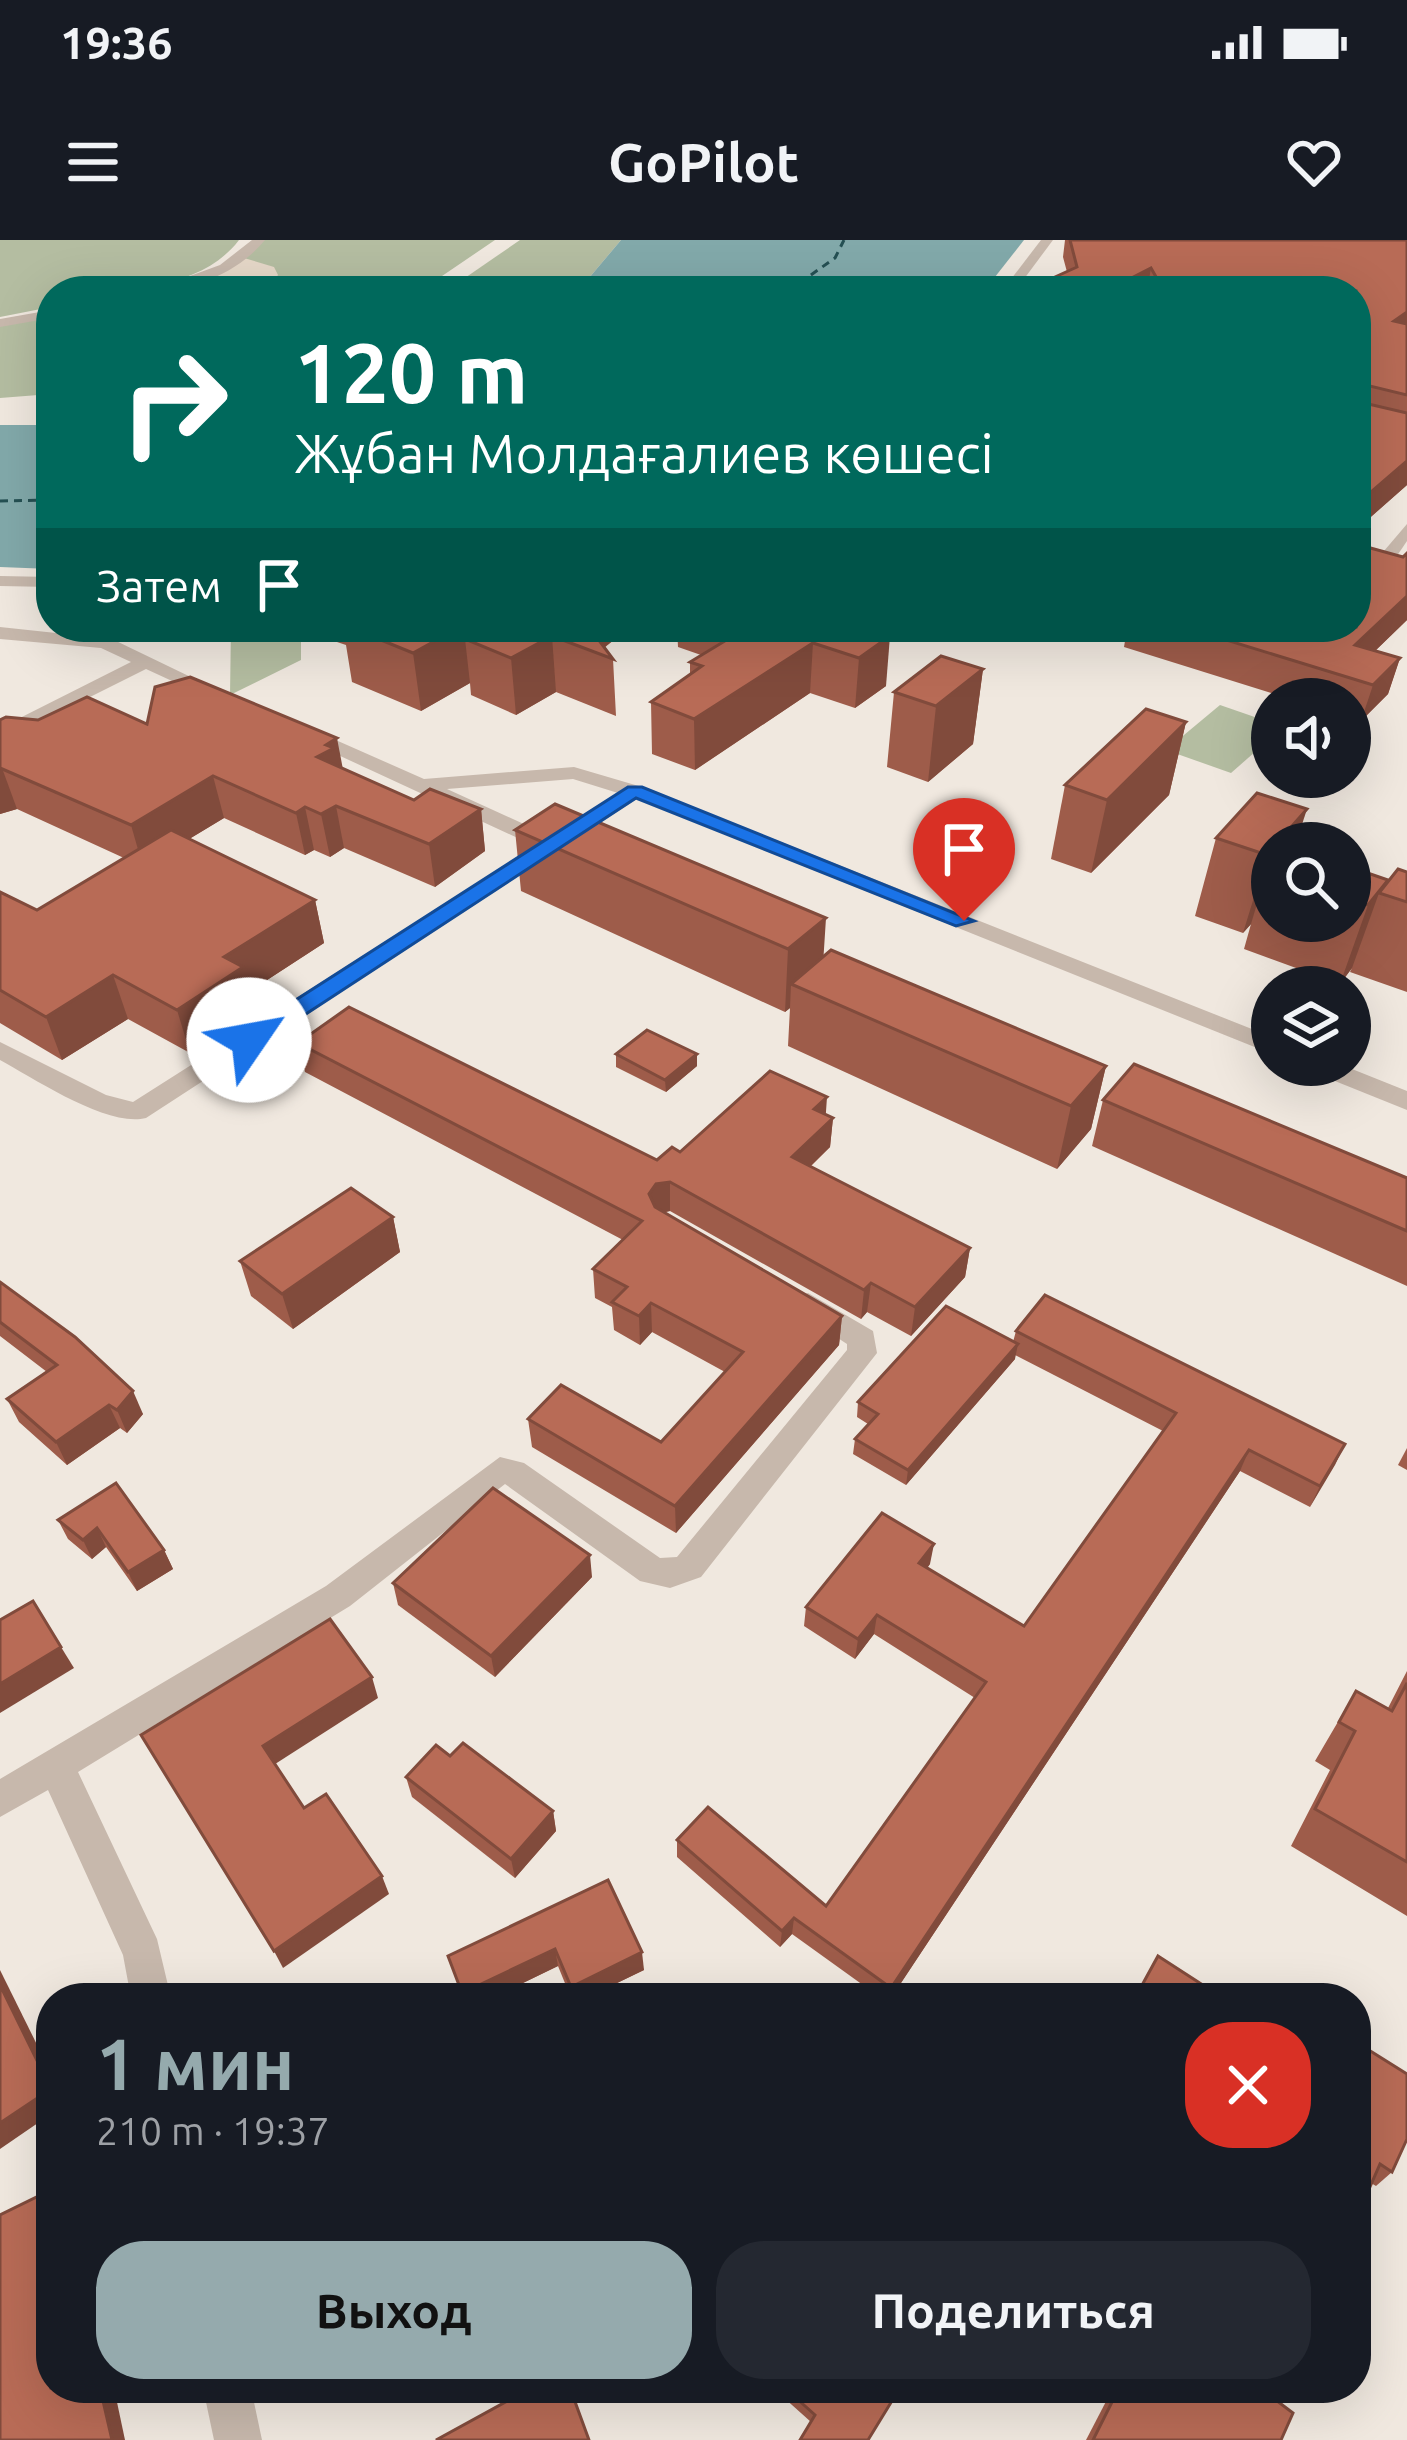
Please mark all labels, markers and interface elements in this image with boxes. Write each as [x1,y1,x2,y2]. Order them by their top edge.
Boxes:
text: 19:36 [60,17,173,68]
icon: menu [60,129,126,195]
icon: heart [1281,129,1347,195]
text: GoPilot [608,132,799,192]
icon: right [96,324,252,480]
text: 120 m [294,325,528,419]
text: Жұбан Молдағалиев көшесі [294,423,994,483]
icon: arrive [246,552,312,618]
text: Затем [96,560,222,611]
map controls [1251,678,1371,1086]
button: sound [1251,678,1371,798]
pin [913,798,1015,921]
icon: arrive [931,816,997,882]
button: search [1251,822,1371,942]
button: layers [1251,966,1371,1086]
position arrow [186,977,312,1103]
button: close [1185,2022,1311,2148]
text: 1 мин [96,2023,295,2104]
text: 210 m · 19:37 [96,2109,330,2152]
button: Выход [96,2241,692,2379]
button: Поделиться [716,2241,1311,2379]

